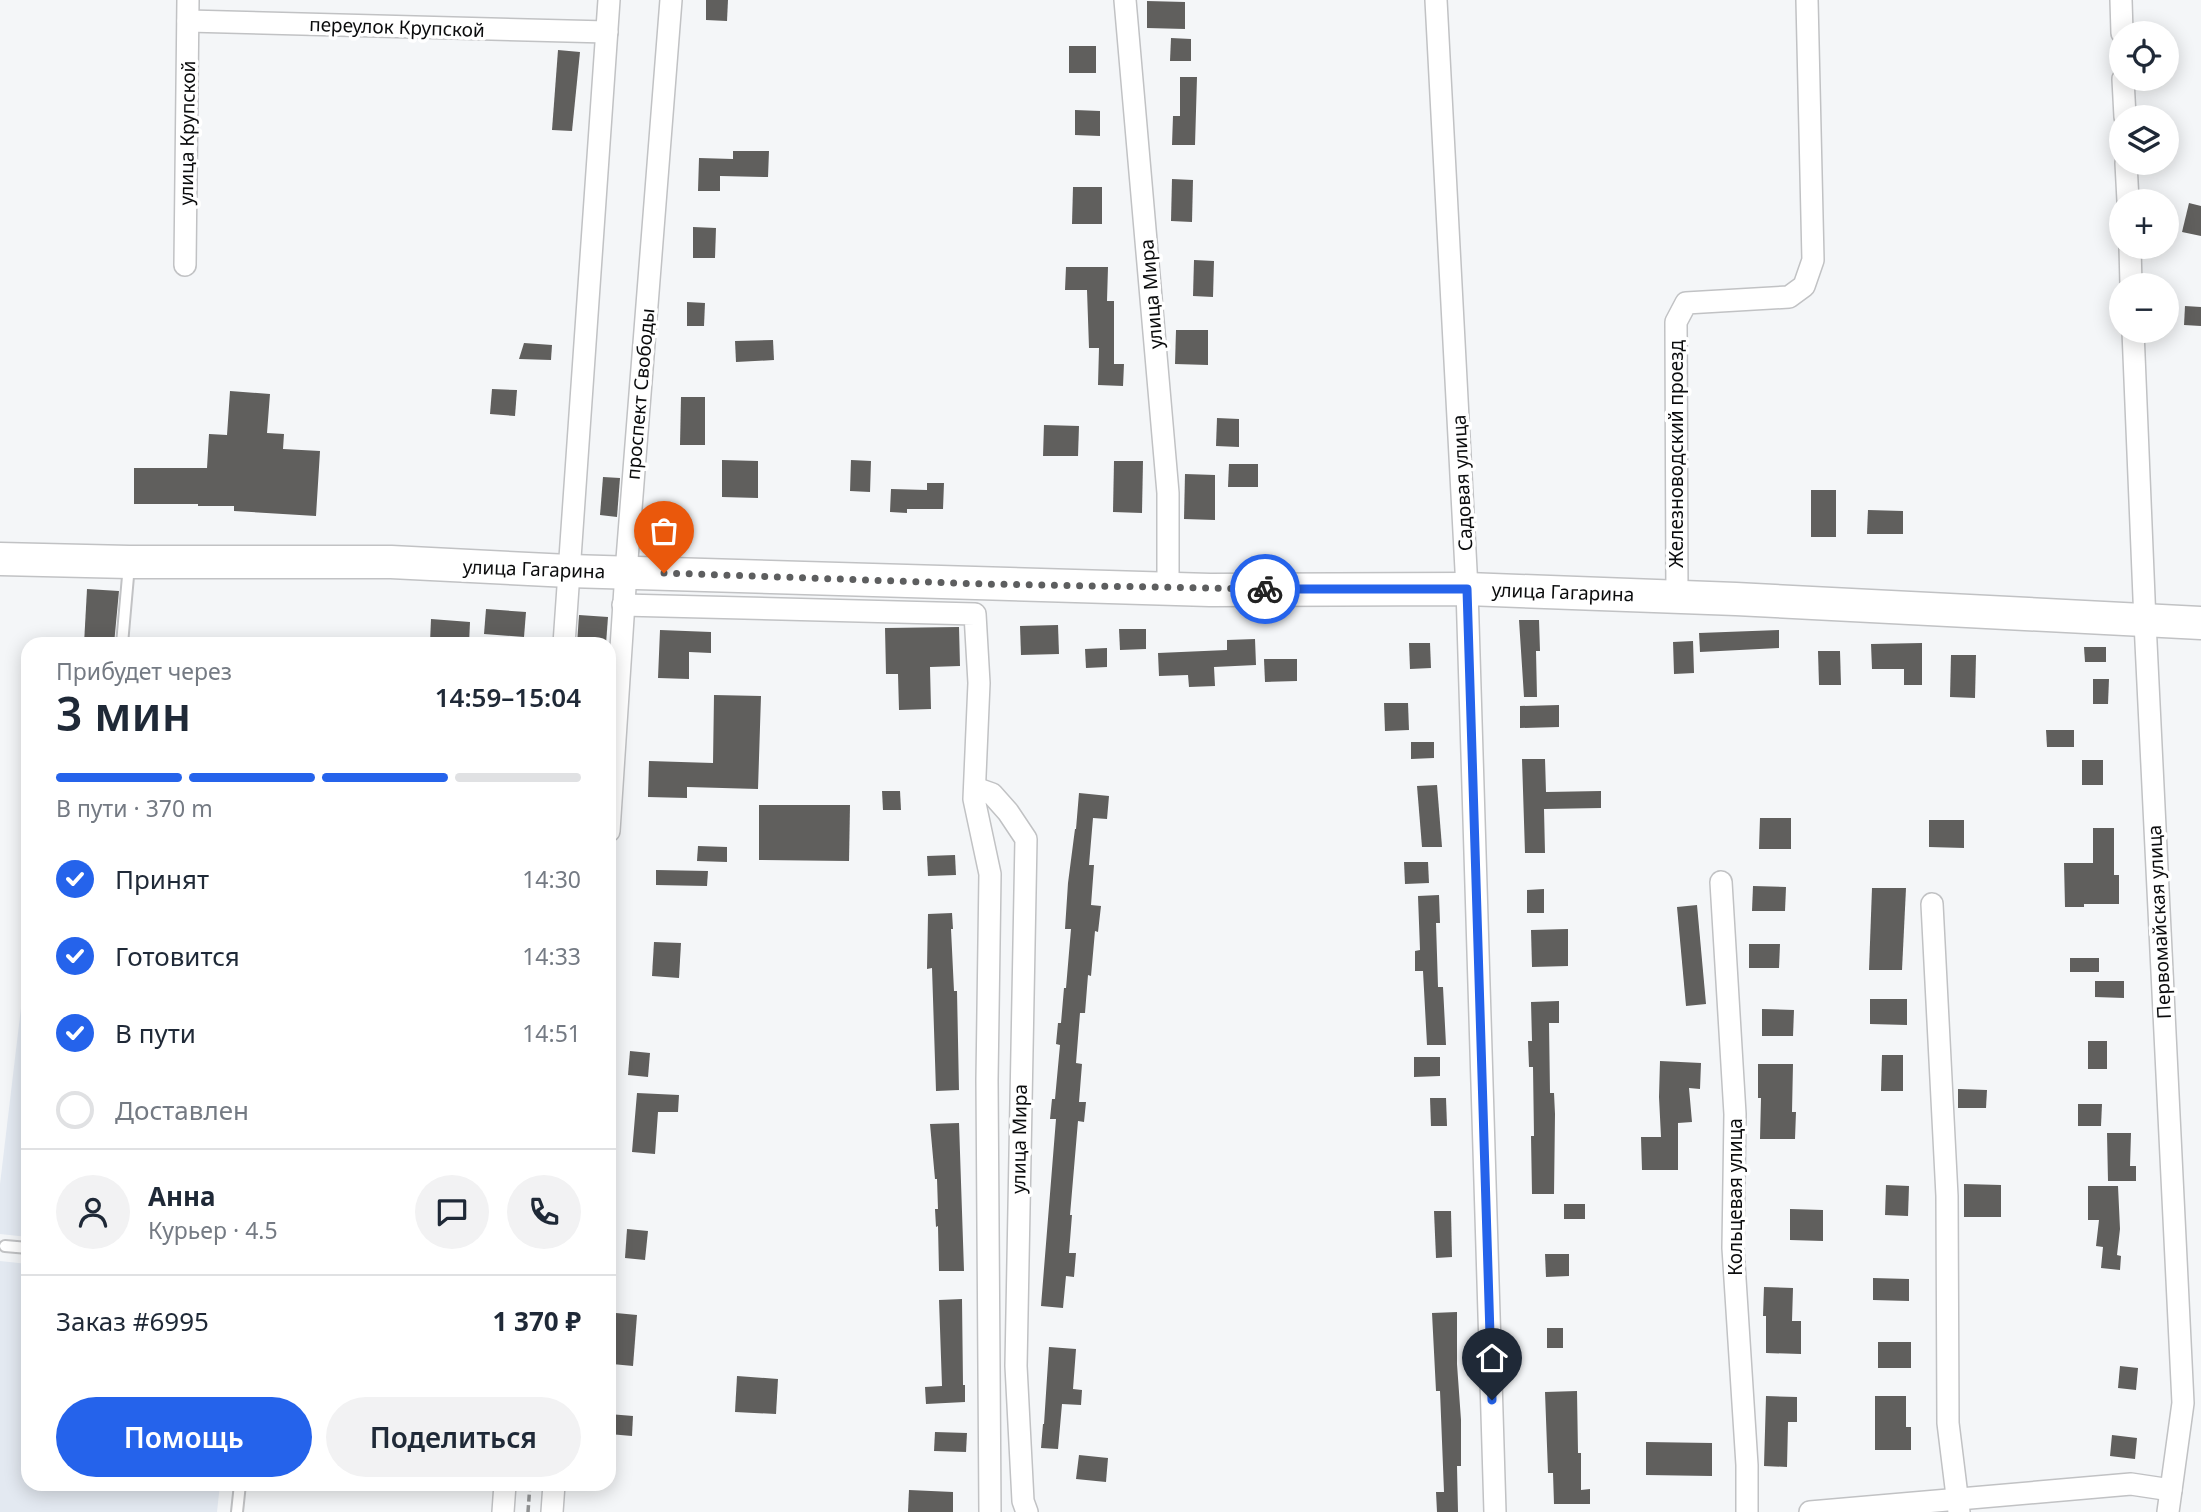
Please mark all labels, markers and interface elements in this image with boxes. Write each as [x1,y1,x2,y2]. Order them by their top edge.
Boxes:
street label: переулок Крупской [309,11,485,43]
map controls [2109,21,2179,343]
button: locate [2109,21,2179,91]
street label: улица Крупской [173,60,201,206]
button: layers [2109,105,2179,175]
button: + [2109,189,2179,259]
street label: улица Мира [1133,238,1169,350]
button: − [2109,273,2179,343]
street label: проспект Свободы [620,307,660,481]
street label: Железноводский проезд [1663,339,1689,568]
street label: Садовая улица [1445,414,1479,552]
pin [634,501,694,573]
icon: bag [645,512,683,550]
street label: улица Гагарина [462,554,606,584]
courier [1230,554,1300,624]
icon: bike [1246,570,1284,608]
street label: улица Гагарина [1491,577,1635,607]
text: Прибудет через [56,655,232,687]
text: 14:59–15:04 [435,679,581,715]
text: 3 мин [56,682,191,744]
text: В пути · 370 m [56,792,213,824]
street label: Первомайская улица [2141,824,2177,1020]
icon: check [56,860,94,898]
text: Принят [115,861,209,897]
text: 14:30 [522,863,581,895]
icon: check [56,937,94,975]
text: Готовится [115,938,240,974]
text: 14:33 [522,940,581,972]
icon: check [56,1014,94,1052]
text: В пути [115,1015,196,1051]
text: 14:51 [522,1017,581,1049]
street label: улица Мира [1005,1084,1033,1194]
text: Доставлен [115,1092,249,1128]
street label: Кольцевая улица [1722,1118,1748,1276]
button: person [56,1175,130,1249]
button: chat [415,1175,489,1249]
button: phone [507,1175,581,1249]
text: Анна [148,1178,216,1214]
text: Курьер · 4.5 [148,1214,278,1246]
text: Заказ #6995 [56,1303,209,1339]
text: 1 370 ₽ [492,1303,581,1339]
pin [1462,1328,1522,1400]
icon: home [1473,1339,1511,1377]
button: Помощь [56,1397,312,1477]
button: Поделиться [326,1397,581,1477]

